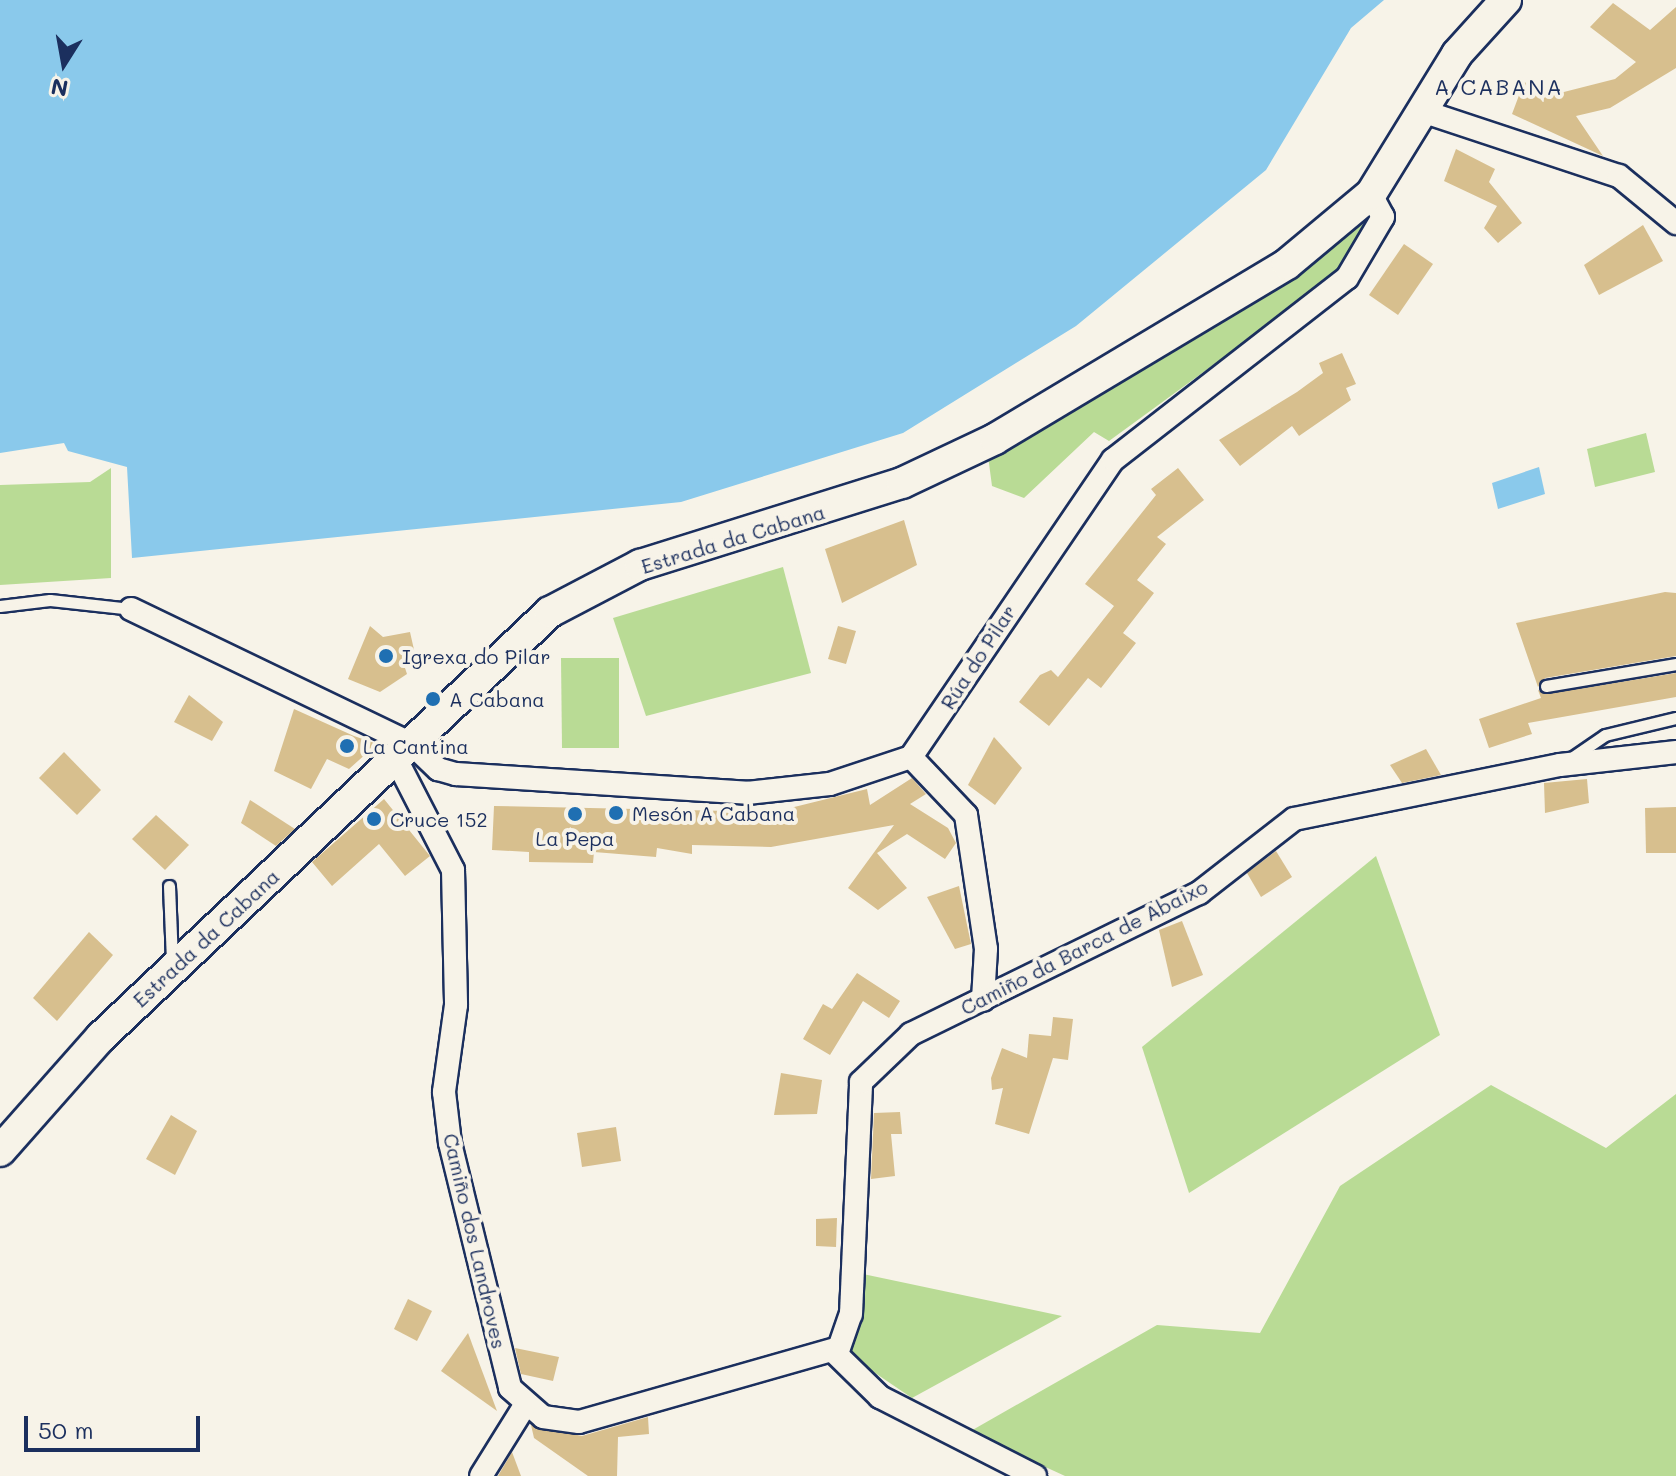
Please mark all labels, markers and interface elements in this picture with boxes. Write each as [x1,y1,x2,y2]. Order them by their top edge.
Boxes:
north arrow [24,24,104,104]
text: N [48,72,70,104]
district label: A CABANA [1434,74,1564,100]
street label: Estrada da Cabana [638,500,828,578]
street label: Rúa do Pilar [935,600,1021,714]
place label: Igrexa do Pilar [402,644,551,668]
marker: Igrexa do Pilar [377,647,395,665]
place label: A Cabana [449,687,545,711]
marker: A Cabana [424,690,442,708]
place label: La Cantina [363,734,469,758]
marker: La Cantina [338,737,356,755]
place label: Mesón A Cabana [632,801,795,825]
marker: Mesón A Cabana [607,804,625,822]
marker: La Pepa [566,805,584,823]
place label: Cruce 152 [390,807,488,831]
marker: Cruce 152 [365,810,383,828]
place label: La Pepa [536,826,614,850]
street label: Estrada da Cabana [128,864,284,1012]
street label: Camiño da Barca de Abaixo [957,874,1211,1020]
street label: Camiño dos Landroves [439,1131,511,1351]
scale bar [28,1400,204,1450]
text: 50 m [38,1414,94,1445]

